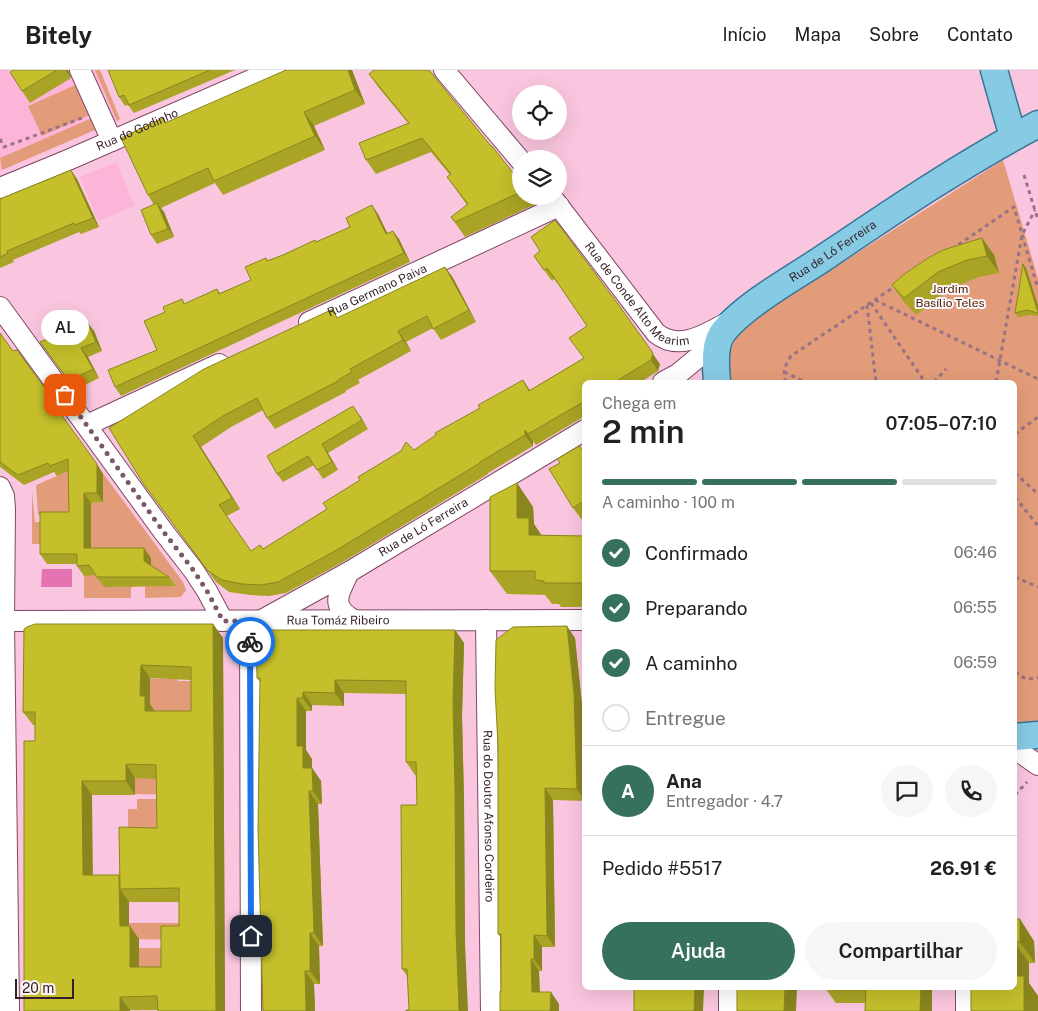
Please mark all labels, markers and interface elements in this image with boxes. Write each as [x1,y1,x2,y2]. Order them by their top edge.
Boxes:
text: Bitely [25,21,92,49]
text: Início [722,24,767,45]
text: Mapa [795,24,841,45]
text: Sobre [869,24,919,45]
text: Contato [947,24,1013,45]
map controls [512,85,567,205]
button: locate [512,85,567,140]
street label: Rua do Godinho [94,106,180,154]
button: layers [512,150,567,205]
street label: Rua de Ló Ferreira [787,217,879,285]
street label: Rua de Conde Alto Mearim [582,239,690,349]
street label: Rua Germano Paiva [325,261,429,320]
park label: Jardim Basílio Teles [915,282,985,310]
callout: AL [41,310,89,345]
text: AL [55,318,75,337]
pin [44,374,86,416]
icon: bag [51,381,79,409]
text: Chega em [602,394,676,413]
text: 07:05–07:10 [886,412,997,434]
text: 2 min [602,413,685,450]
text: A caminho · 100 m [602,493,735,512]
street label: Rua de Ló Ferreira [376,495,470,560]
icon: check [602,539,630,567]
text: Confirmado [645,542,748,564]
text: 06:46 [954,543,997,562]
icon: check [602,594,630,622]
text: Preparando [645,597,747,619]
text: 06:55 [953,598,997,617]
street label: Rua Tomáz Ribeiro [287,613,390,628]
courier [225,617,275,667]
icon: bike [236,628,264,656]
icon: check [602,649,630,677]
text: A caminho [645,652,738,674]
text: 06:59 [954,653,997,672]
text: Entregue [645,707,726,729]
street label: Rua do Doutor Afonso Cordeiro [480,730,497,902]
button: chat [881,765,933,817]
button: phone [945,765,997,817]
text: Ana [666,770,702,792]
text: A [621,780,635,802]
text: Entregador · 4.7 [666,792,783,811]
text: Pedido #5517 [602,857,722,879]
text: 26.91 € [930,857,997,879]
pin [230,915,272,957]
icon: home [237,922,265,950]
button: Ajuda [602,922,795,980]
button: Compartilhar [805,922,997,980]
scale bar [15,976,74,999]
text: 20 m [22,980,54,996]

